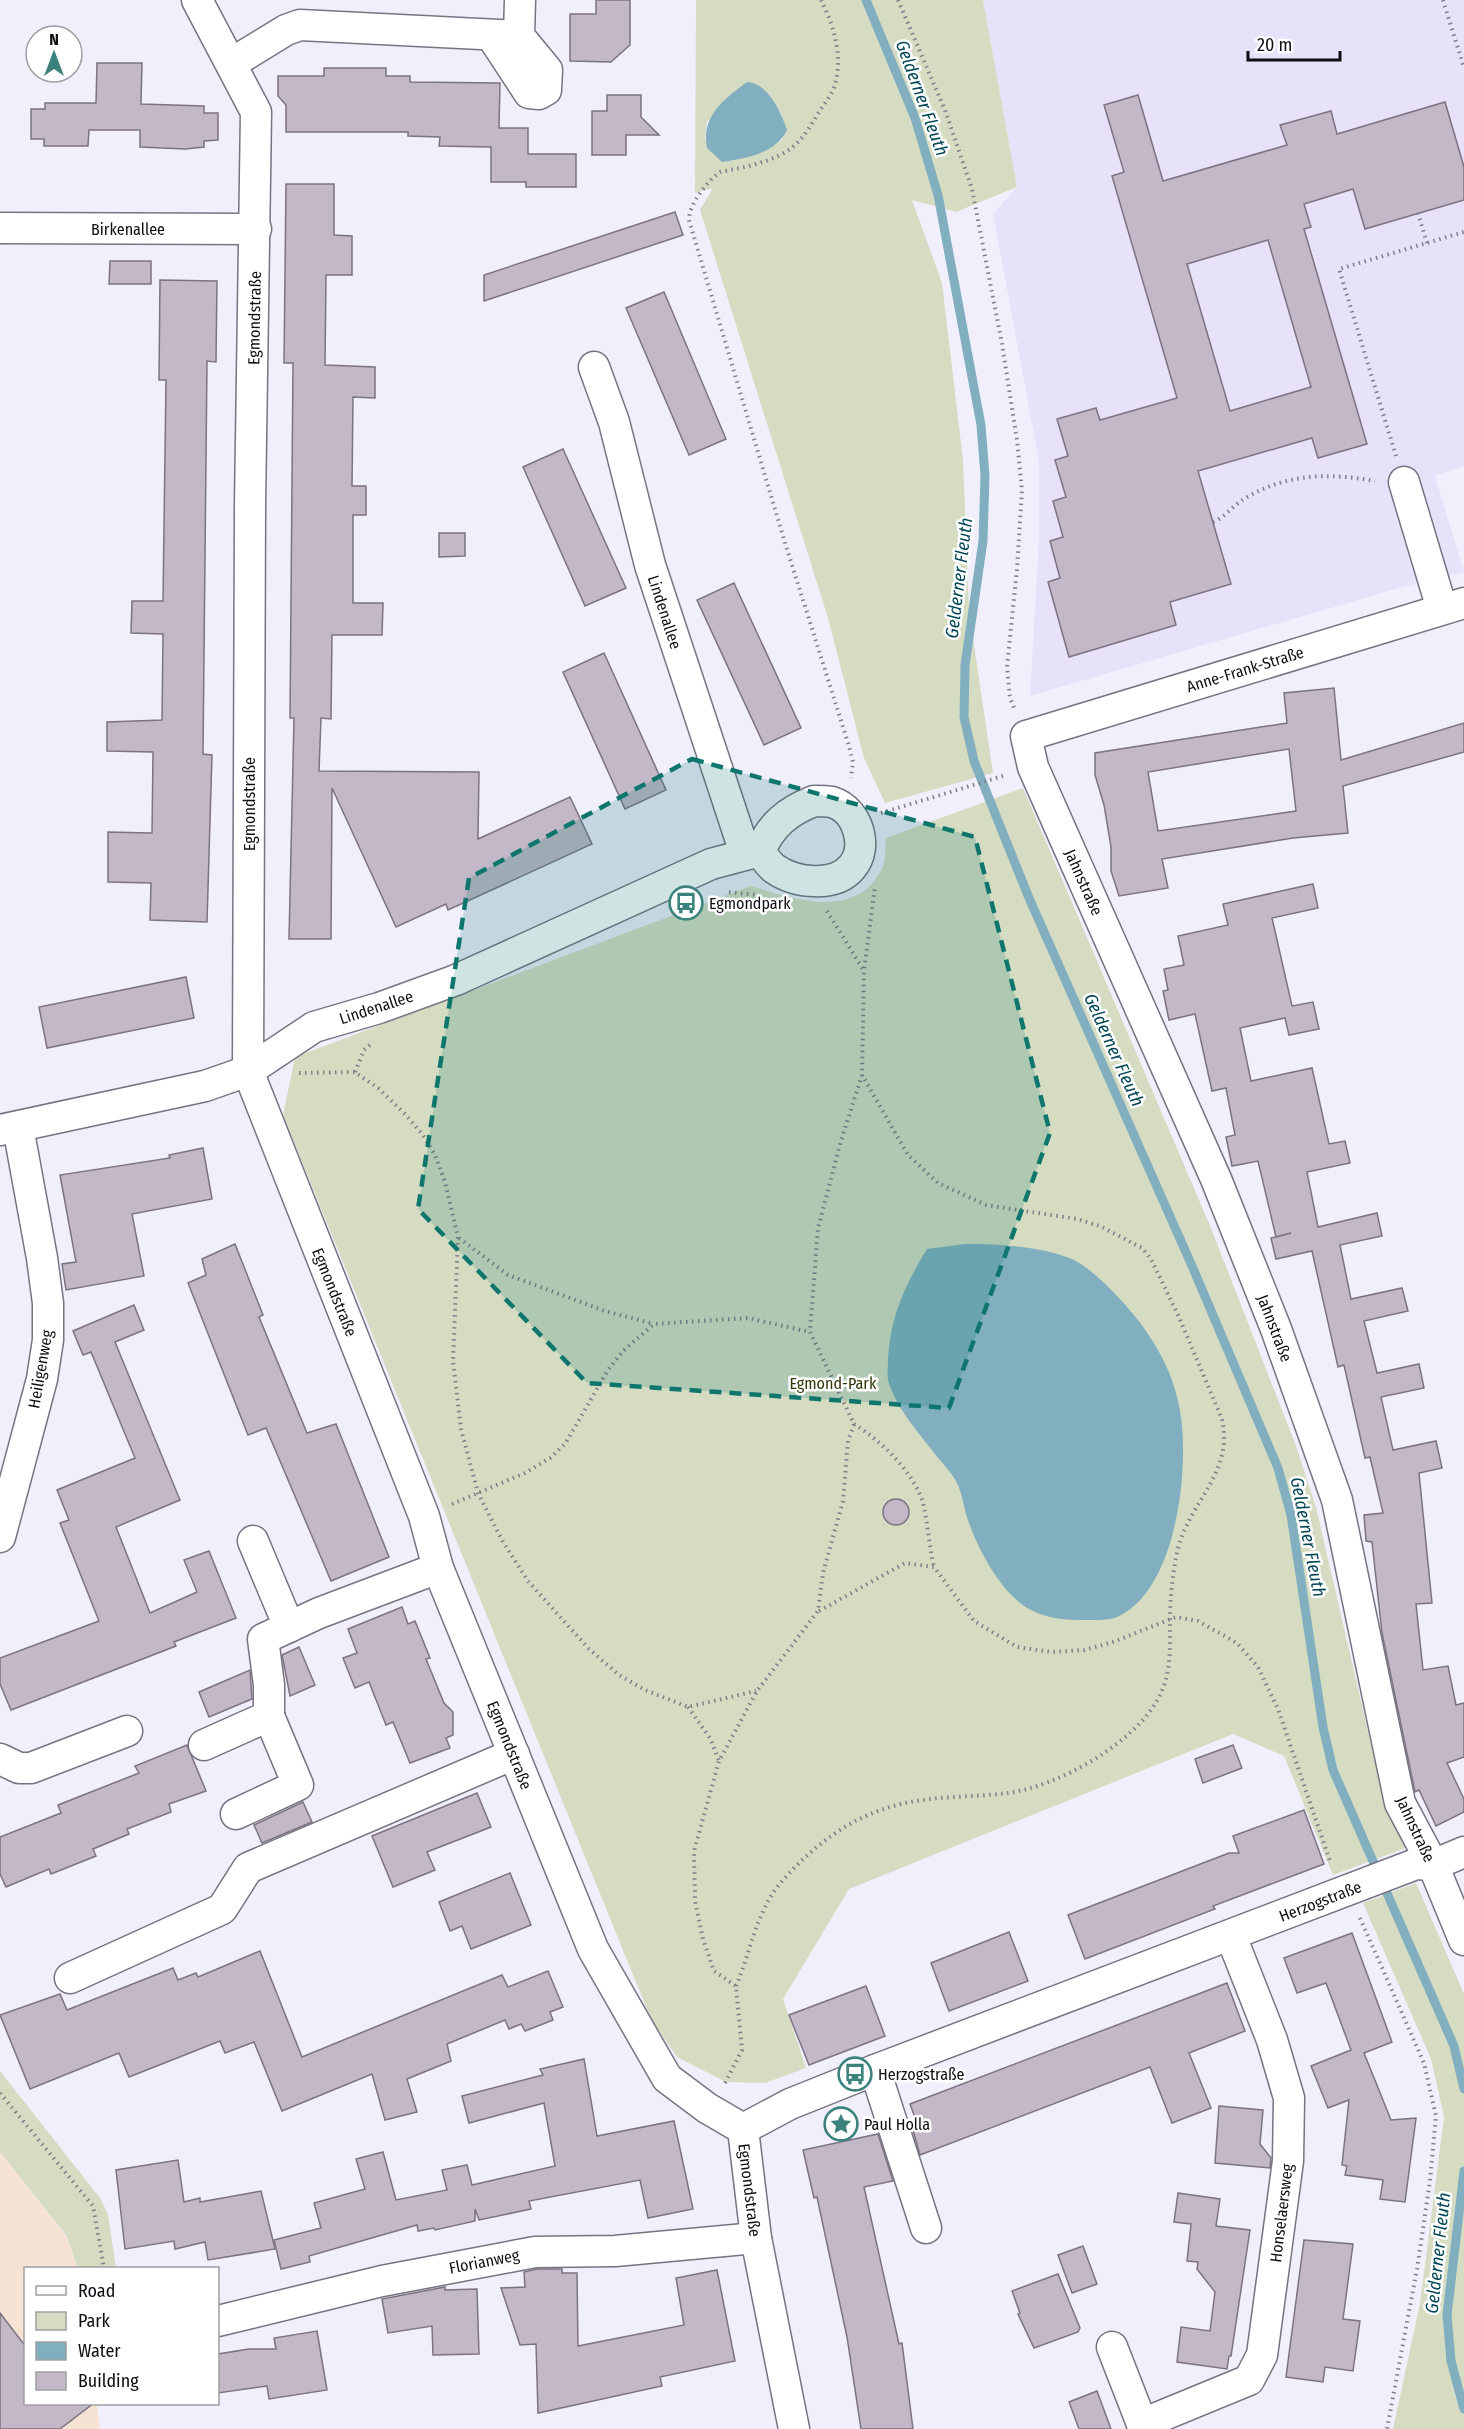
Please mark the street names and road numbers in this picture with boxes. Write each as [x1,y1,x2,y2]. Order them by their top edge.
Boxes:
street label: Birkenallee [91,220,165,239]
street label: Egmondstraße [244,271,265,365]
street label: Lindenallee [644,573,685,651]
street label: Anne-Frank-Straße [1184,643,1306,696]
street label: Egmondstraße [240,757,259,851]
street label: Jahnstraße [1061,846,1107,918]
street label: Lindenallee [337,987,415,1028]
street label: Egmondstraße [308,1245,361,1339]
street label: Jahnstraße [1253,1292,1296,1365]
street label: Heiligenweg [24,1328,57,1410]
street label: Egmondstraße [483,1698,536,1792]
street label: Jahnstraße [1392,1793,1439,1865]
street label: Herzogstraße [1276,1877,1364,1926]
street label: Egmondstraße [734,2142,765,2238]
street label: Honselaersweg [1266,2162,1297,2263]
street label: Florianweg [447,2245,521,2278]

